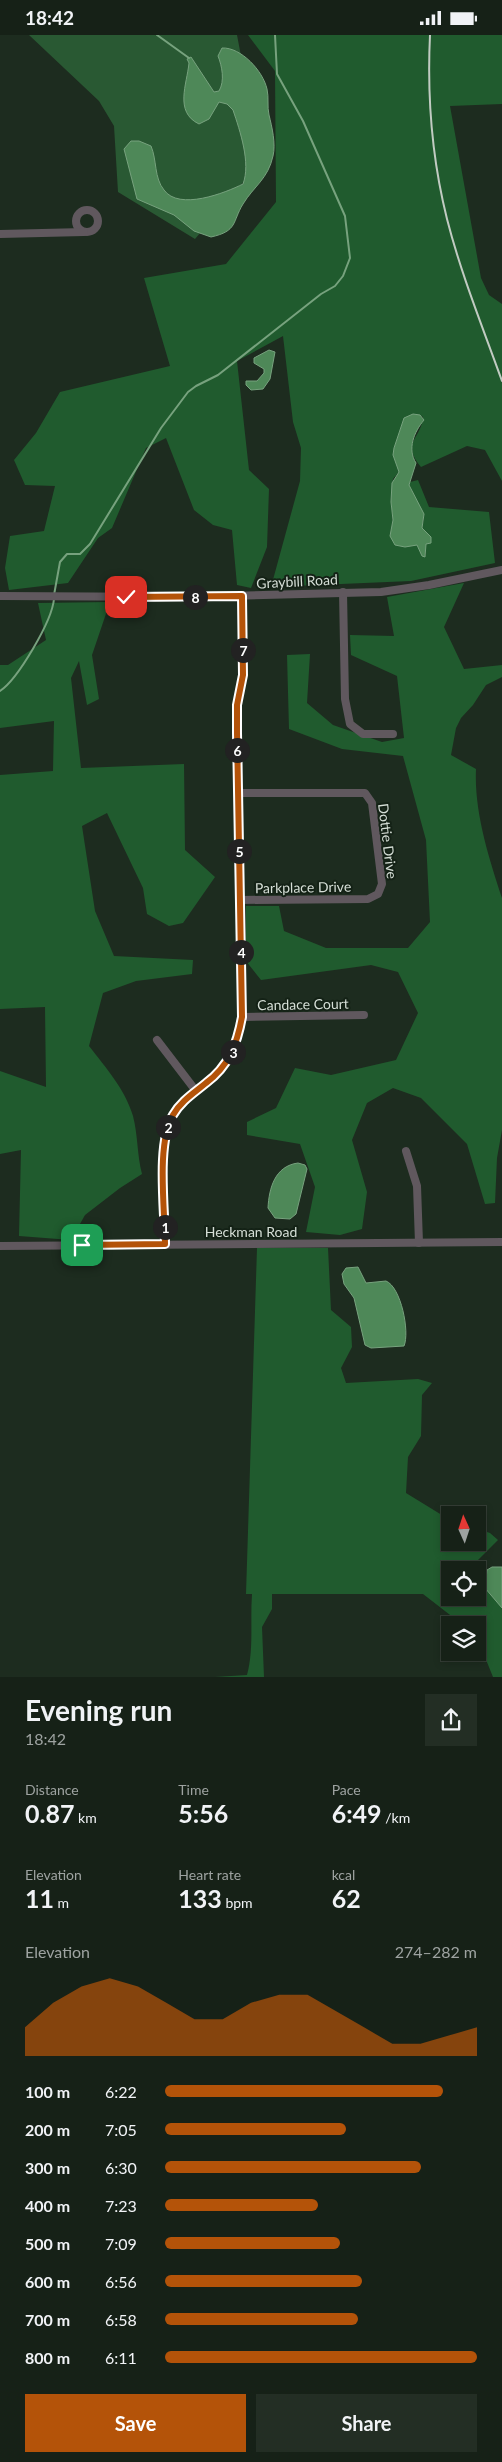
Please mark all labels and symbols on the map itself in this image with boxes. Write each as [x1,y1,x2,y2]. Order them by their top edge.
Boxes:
street label: Graybill Road [256,570,338,592]
pin [105,576,147,618]
pin: 8 [182,585,208,609]
pin: 7 [230,637,256,663]
pin: 6 [224,737,250,763]
street label: Dottie Drive [375,802,401,880]
pin: 5 [226,839,252,863]
street label: Parkplace Drive [255,878,351,896]
pin: 4 [228,939,254,965]
street label: Candace Court [257,995,349,1013]
pin: 3 [220,1039,246,1065]
pin: 2 [156,1115,180,1139]
pin: 1 [152,1215,178,1239]
street label: Heckman Road [205,1223,297,1240]
pin [61,1224,103,1266]
north arrow [441,1506,486,1551]

